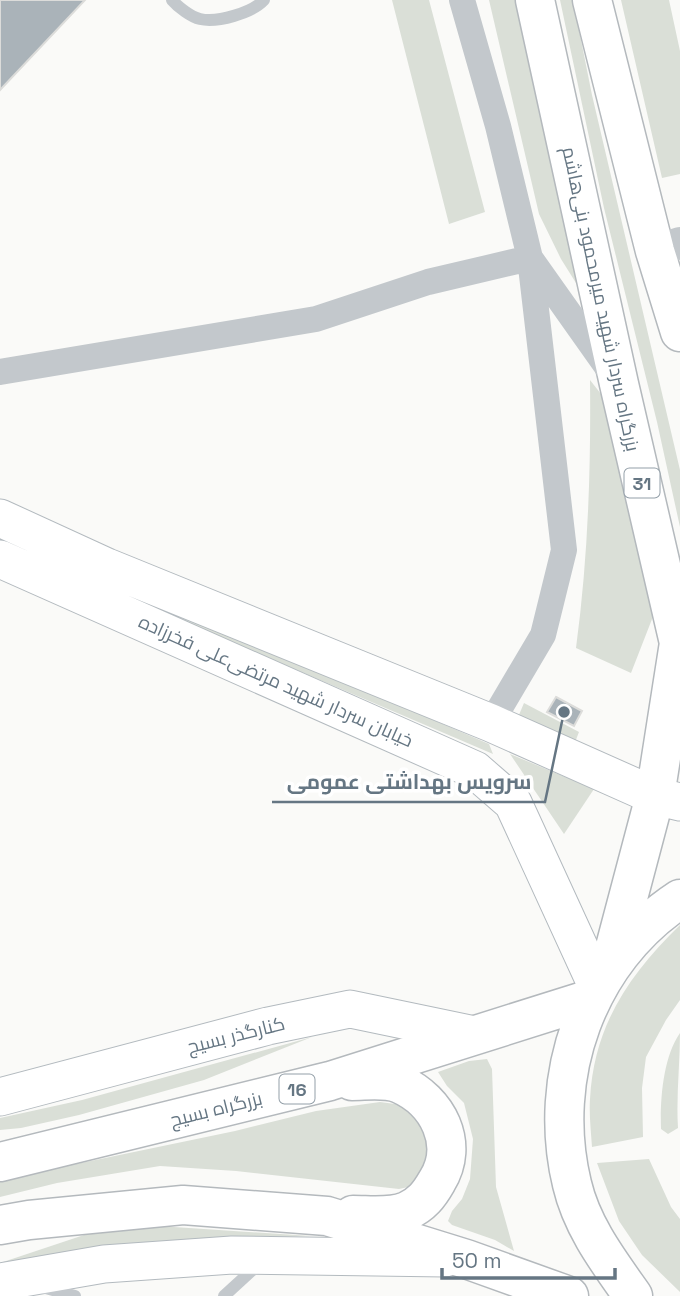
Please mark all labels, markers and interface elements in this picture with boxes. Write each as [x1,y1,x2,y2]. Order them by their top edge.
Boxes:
street label: بزرگراه سردار شهید میرمحمود بنی‌هاشم [555,144,646,454]
road number: 31 [624,468,660,498]
street label: خیابان سردار شهید مرتضی‌علی فخرزاده [135,609,417,753]
callout: سرویس بهداشتی عمومی [272,760,545,802]
text: سرویس بهداشتی عمومی [287,768,531,795]
street label: کنارگذر بسیج [185,1011,288,1060]
road number: 16 [280,1074,314,1104]
street label: بزرگراه بسیج [167,1085,265,1134]
scale bar [442,1236,615,1280]
text: 50 m [452,1247,502,1274]

